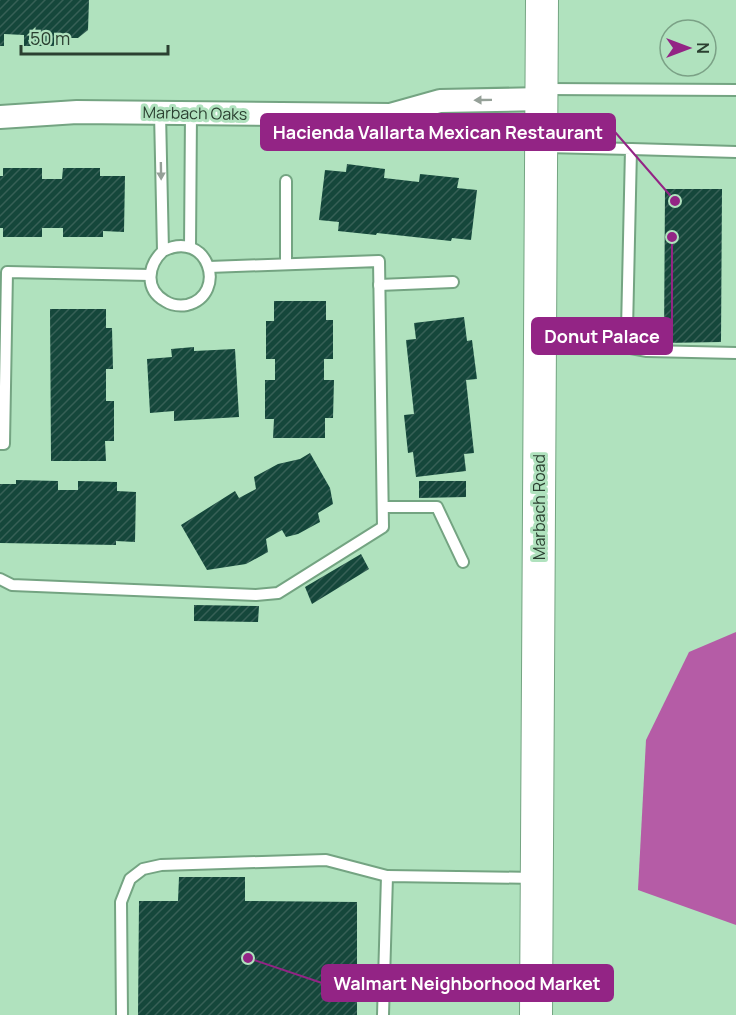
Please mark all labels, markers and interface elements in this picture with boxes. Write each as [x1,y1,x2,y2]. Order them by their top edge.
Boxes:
scale bar [21,18,168,56]
north arrow [658,18,718,78]
text: 50 m [30,26,70,50]
text: N [692,42,714,54]
one-way arrow [474,95,493,105]
street label: Marbach Oaks [142,101,248,125]
callout: Hacienda Vallarta Mexican Restaurant [261,114,615,150]
text: Hacienda Vallarta Mexican Restaurant [273,120,603,144]
one-way arrow [157,162,166,181]
callout: Donut Palace [532,318,672,354]
text: Donut Palace [544,324,660,348]
street label: Marbach Road [528,454,550,560]
callout: Walmart Neighborhood Market [322,965,613,1001]
text: Walmart Neighborhood Market [333,971,601,995]

